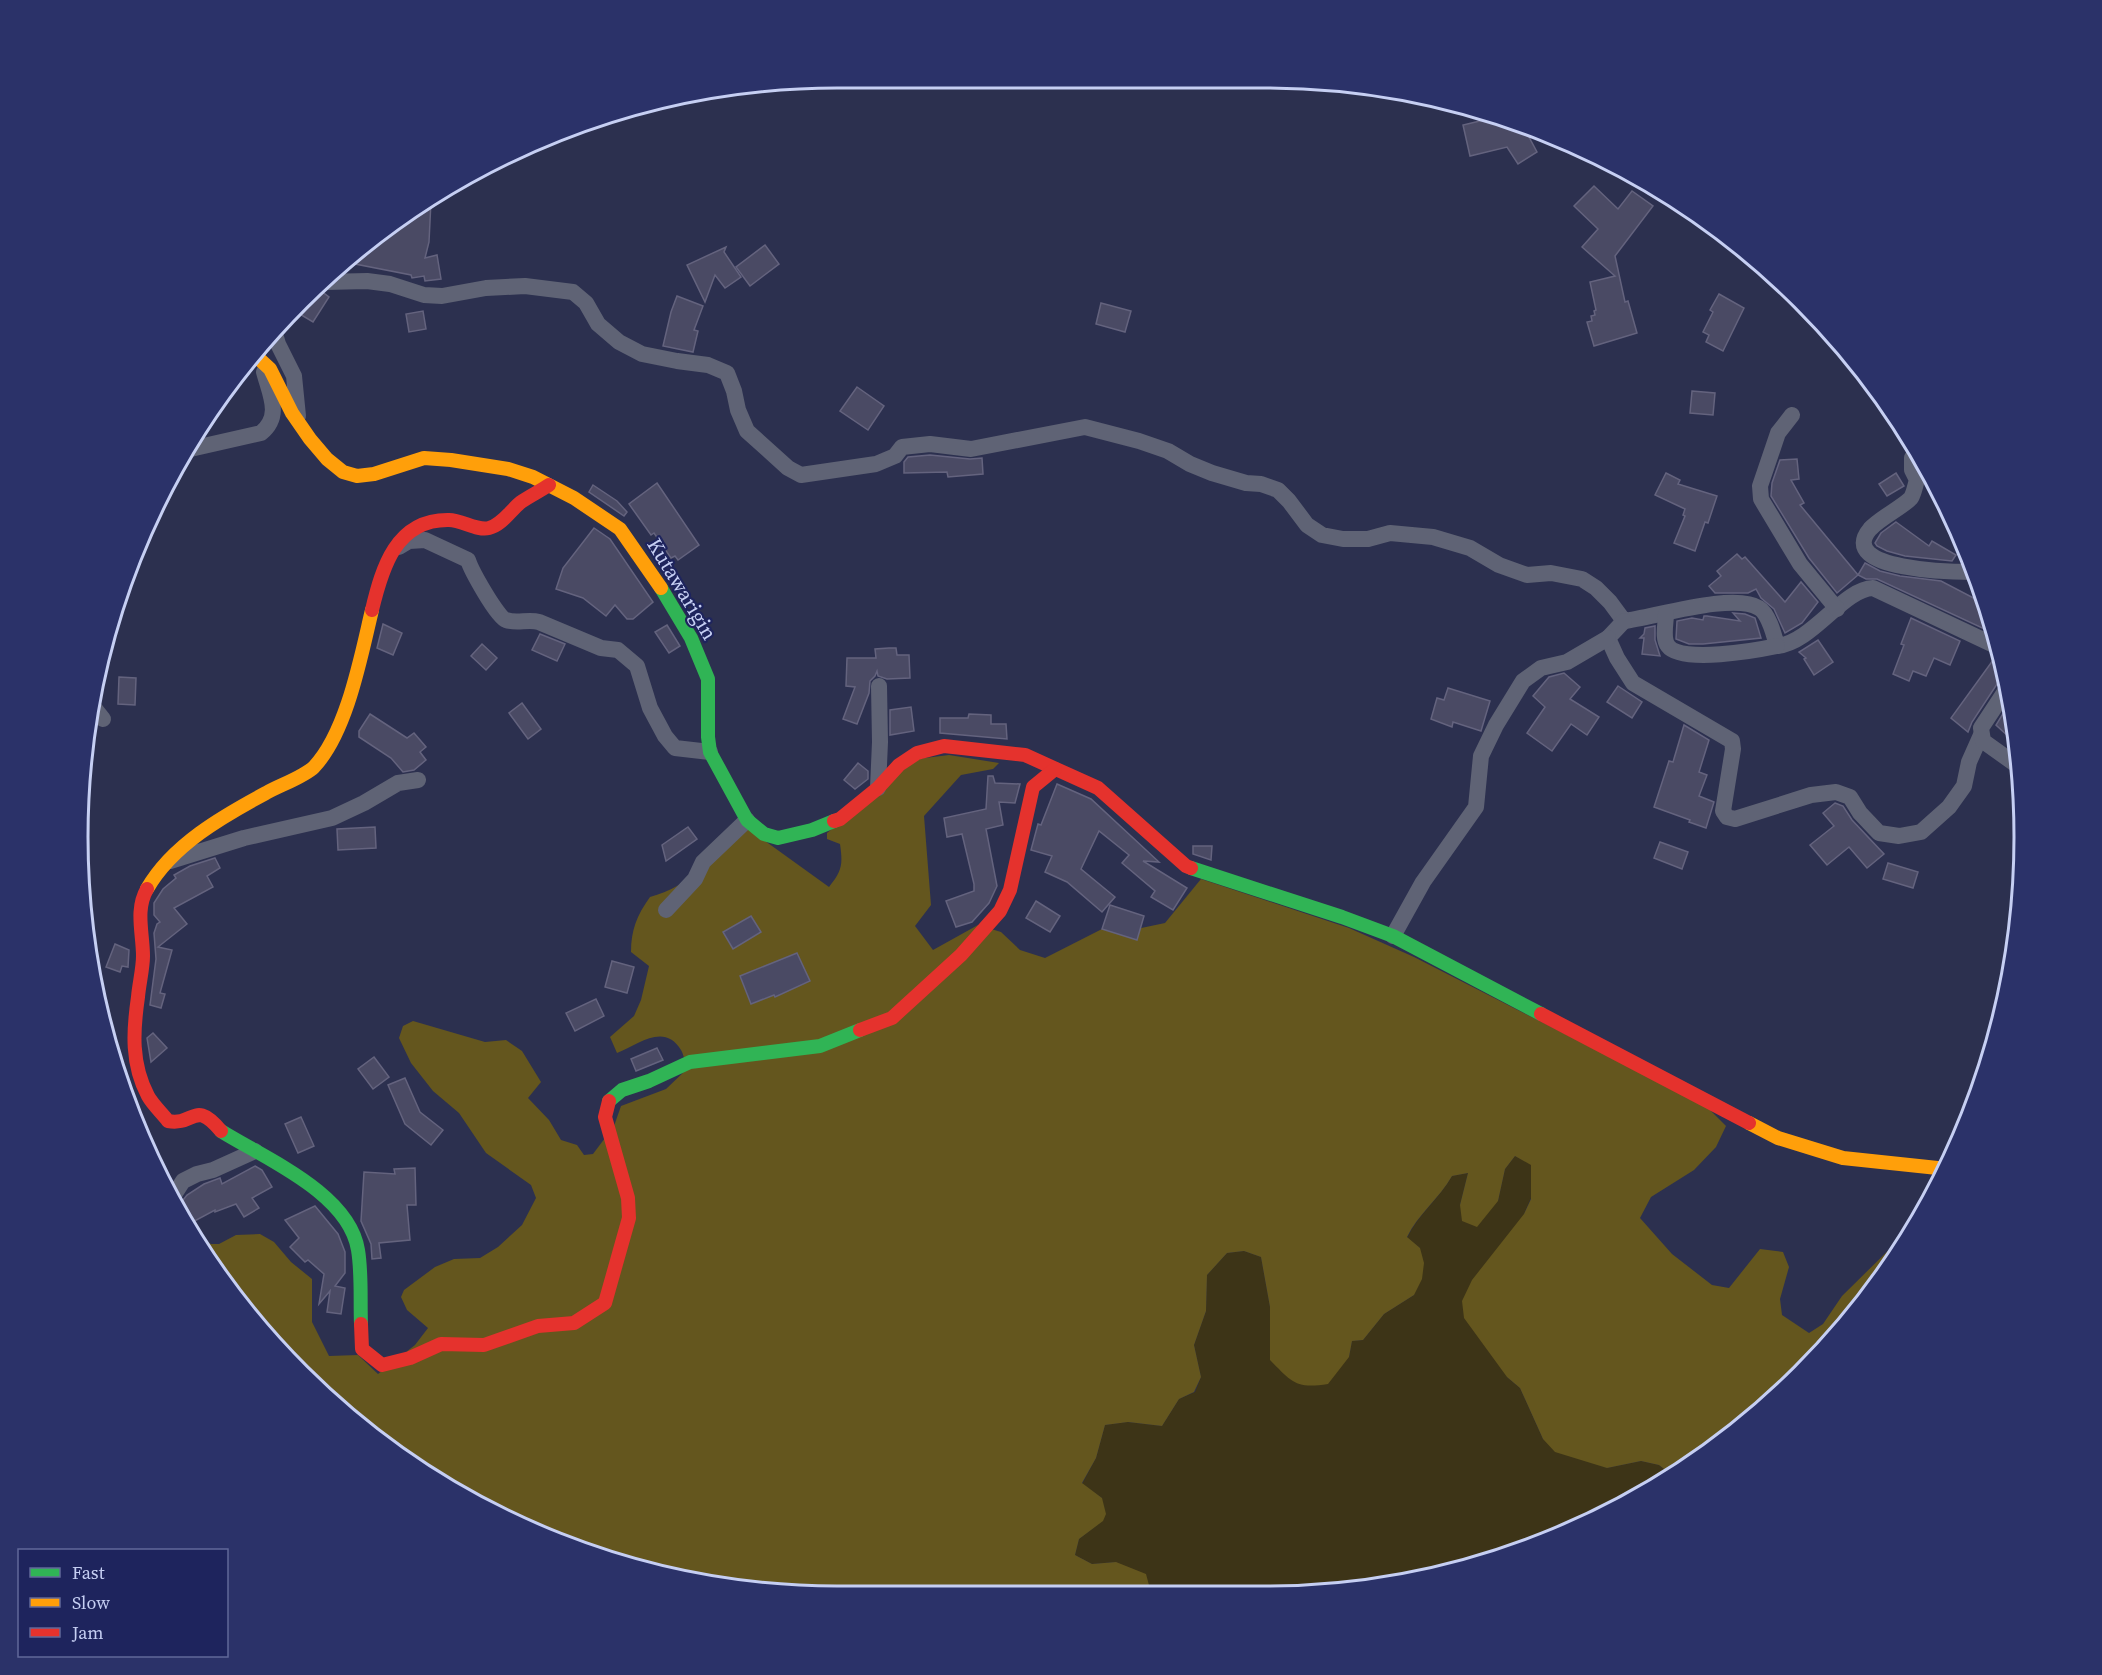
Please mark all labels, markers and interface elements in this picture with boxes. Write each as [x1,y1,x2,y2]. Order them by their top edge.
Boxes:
street label: Kutawarigin [641,532,724,645]
legend [18,1549,228,1657]
text: Fast [72,1560,105,1585]
text: Slow [72,1590,110,1615]
text: Jam [71,1620,104,1645]

